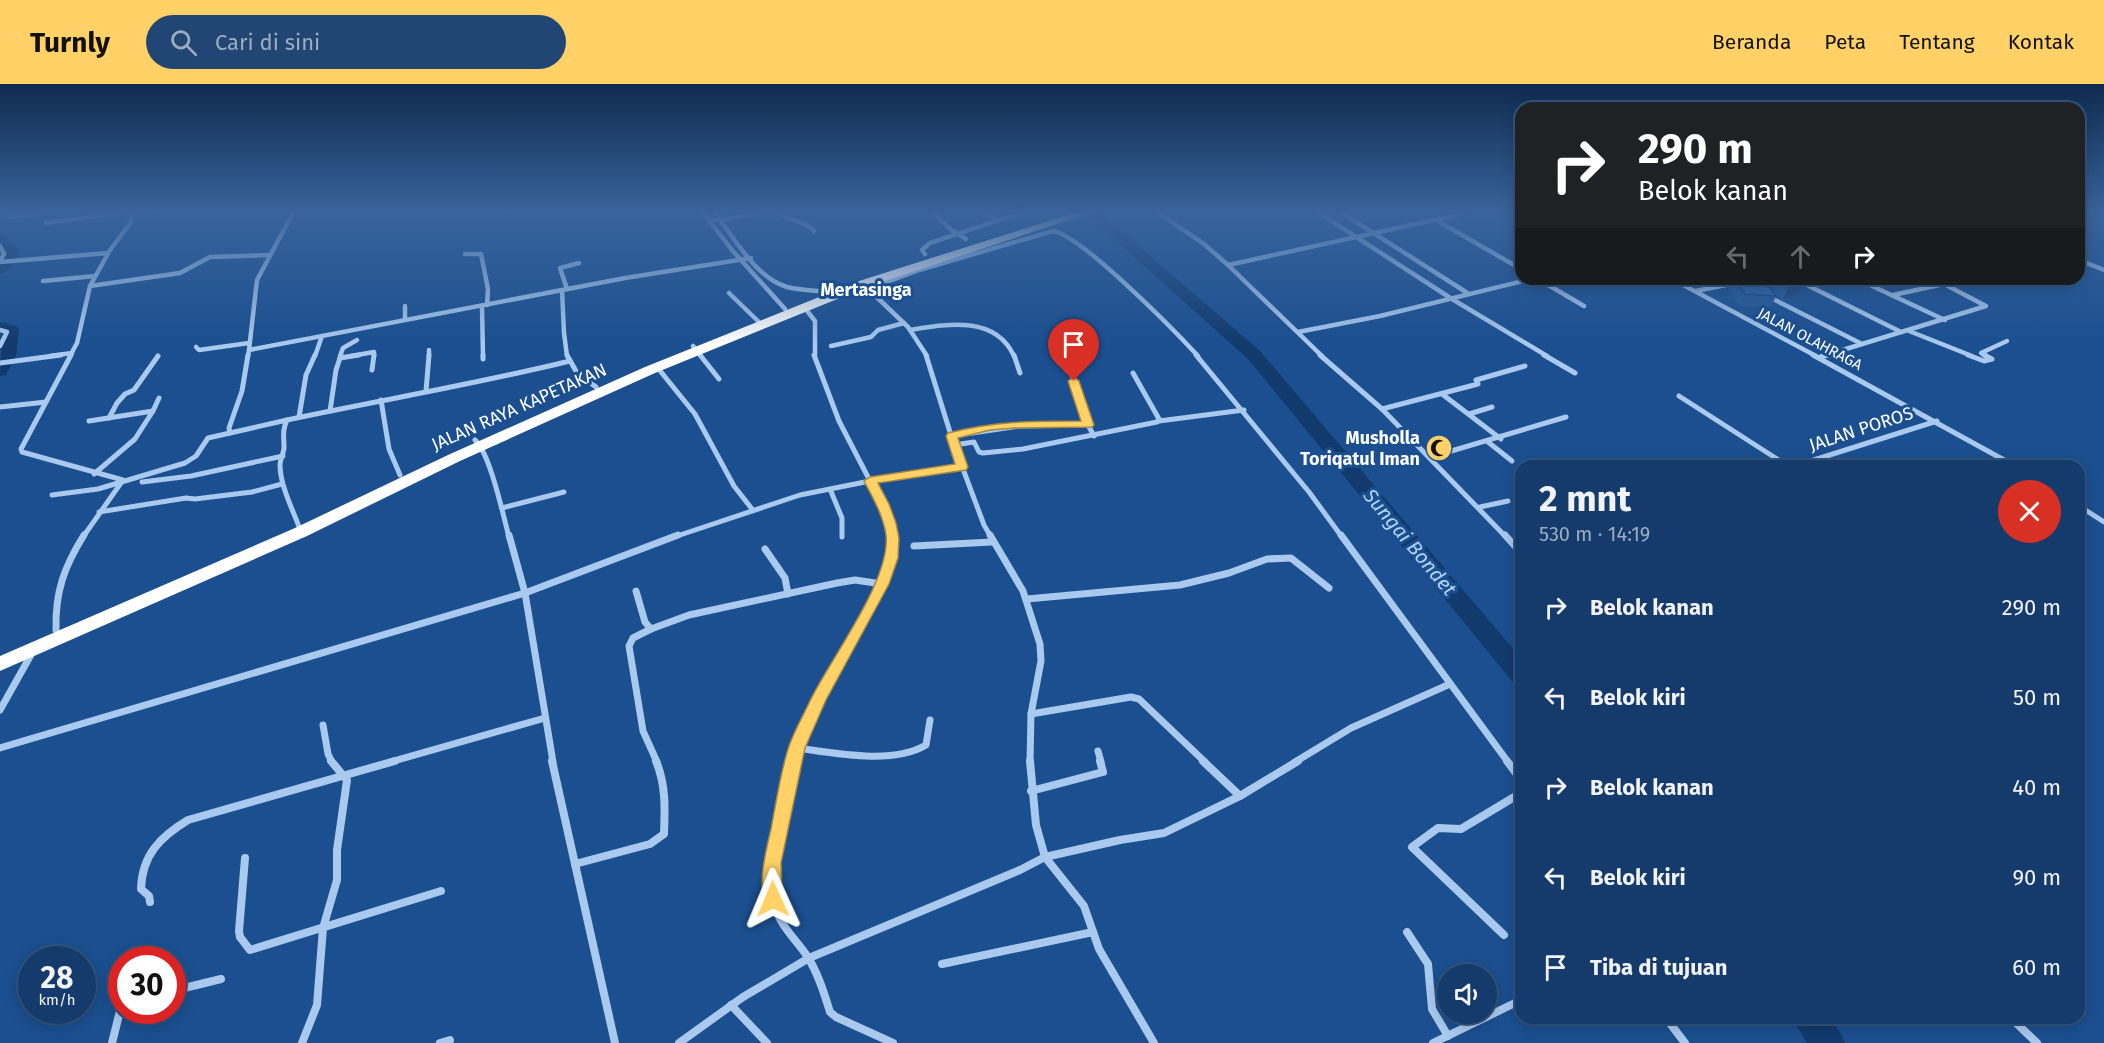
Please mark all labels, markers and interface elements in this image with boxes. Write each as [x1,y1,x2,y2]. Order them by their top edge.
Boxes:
search box [146,15,566,69]
text: Turnly [30,26,110,59]
icon: search [167,26,200,59]
text: Cari di sini [215,29,320,56]
text: Beranda [1712,29,1791,55]
text: Peta [1824,29,1866,55]
text: Tentang [1899,29,1975,55]
text: Kontak [2008,29,2074,55]
text: 290 m [1638,124,1753,174]
icon: right [1539,126,1617,204]
text: Belok kanan [1638,175,1788,207]
icon: left [1721,240,1754,273]
icon: ahead [1784,240,1817,273]
icon: right [1847,240,1880,273]
district label: Mertasinga [820,279,912,301]
street label: JALAN OLAHRAGA [1755,304,1866,374]
pin [1048,319,1099,381]
icon: arrive [1057,328,1090,361]
street label: JALAN RAYA KAPETAKAN [428,358,610,456]
street label: JALAN POROS [1806,402,1916,456]
place label: Musholla Toriqatul Iman [1300,427,1420,470]
mosque icon: Musholla Toriqatul Iman [1424,433,1454,463]
text: 2 mnt [1539,477,1631,521]
button: close [1998,480,2061,543]
water label: Sungai Bondet [1358,483,1462,601]
text: 530 m · 14:19 [1539,522,1650,546]
icon: right [1539,591,1572,624]
text: Belok kanan [1590,594,1714,621]
text: 290 m [2002,594,2061,621]
icon: left [1539,681,1572,714]
text: Belok kiri [1590,684,1686,711]
text: 50 m [2013,684,2061,711]
icon: right [1539,771,1572,804]
text: Belok kanan [1590,774,1714,801]
text: 40 m [2012,774,2061,801]
icon: left [1539,861,1572,894]
text: Belok kiri [1590,864,1686,891]
text: 90 m [2012,864,2061,891]
position arrow [741,867,805,931]
speed limit sign: 30 [108,946,186,1024]
icon: arrive [1539,951,1572,984]
text: Tiba di tujuan [1590,954,1727,981]
text: 60 m [2012,954,2061,981]
text: 28 [41,960,73,996]
map controls [1437,964,1497,1024]
button: sound [1437,964,1497,1024]
text: km/h [38,991,76,1009]

